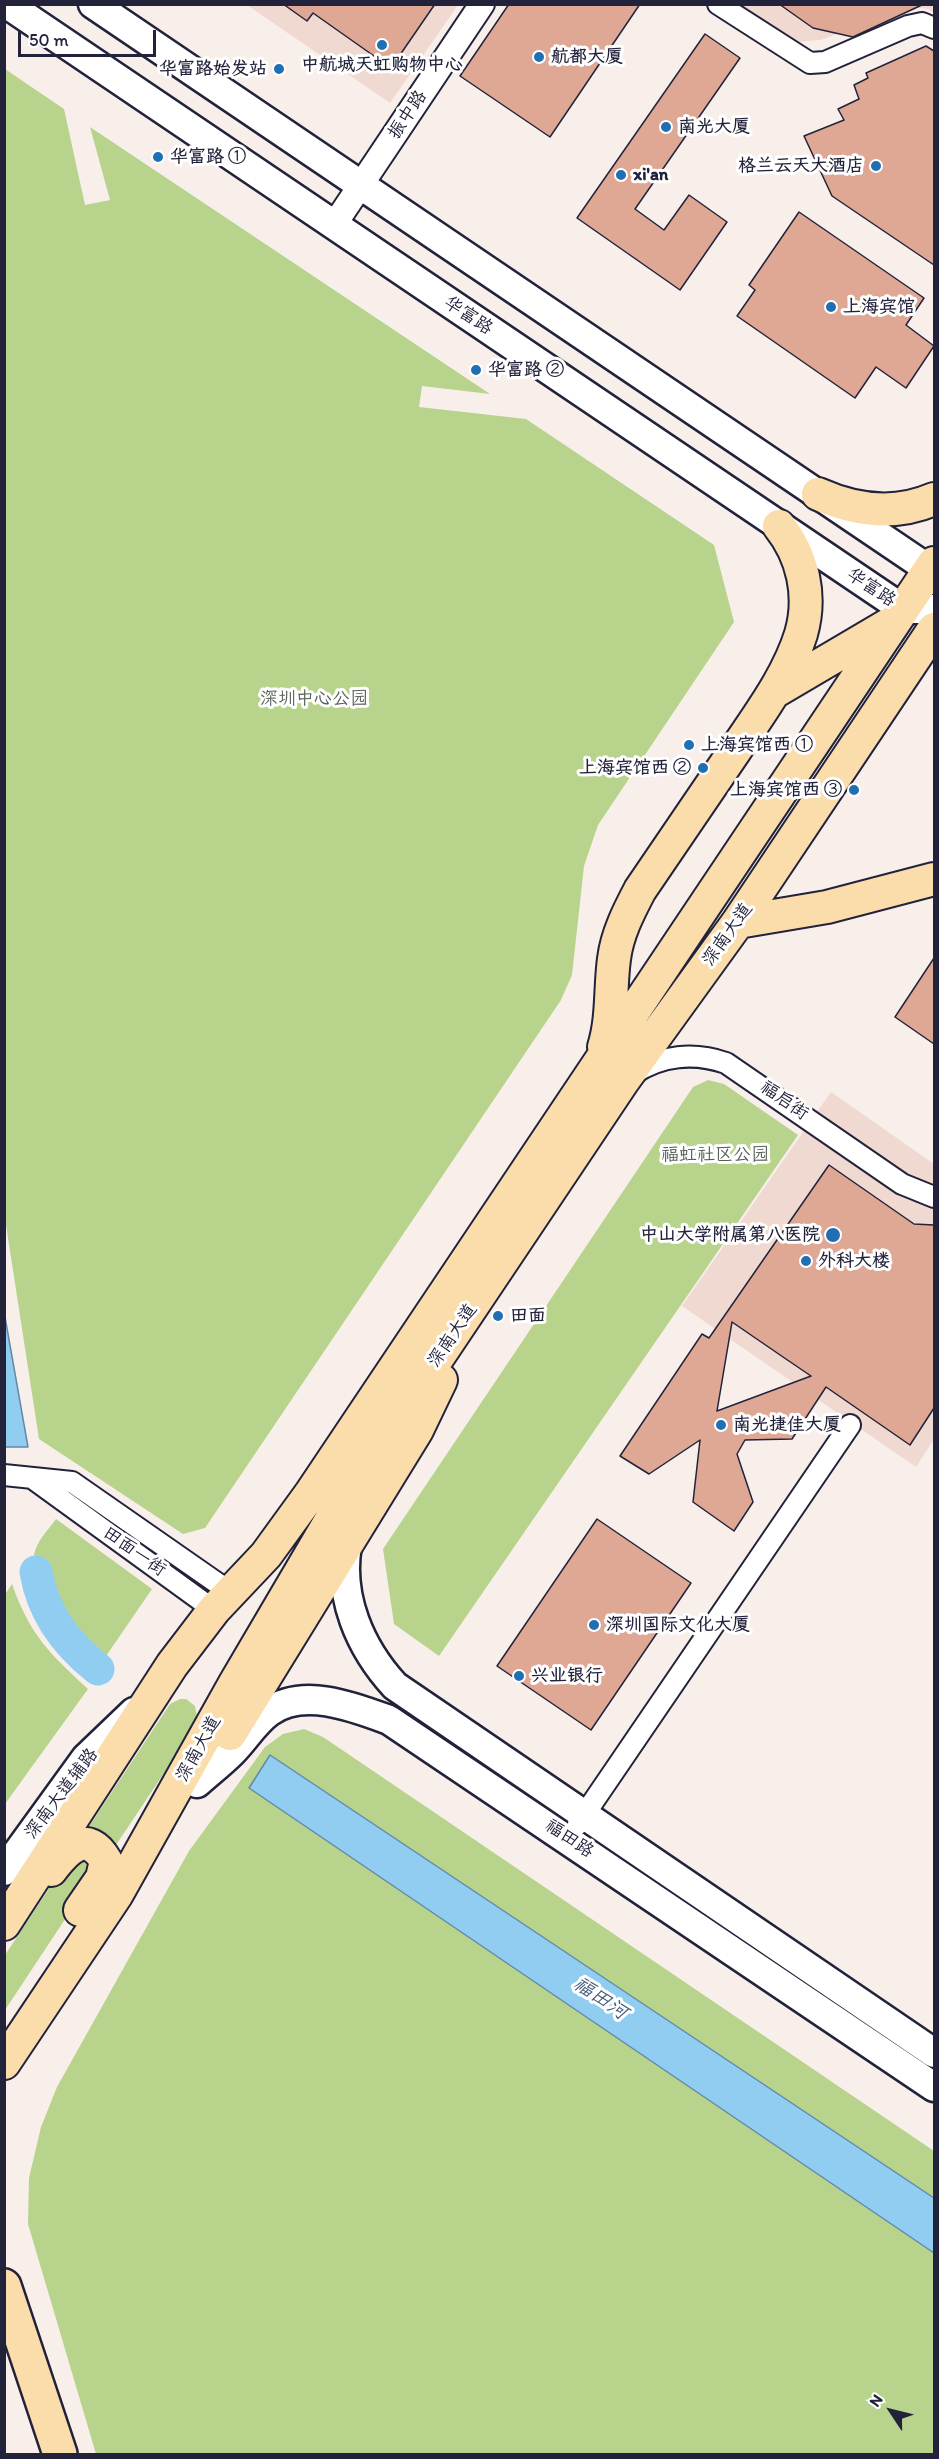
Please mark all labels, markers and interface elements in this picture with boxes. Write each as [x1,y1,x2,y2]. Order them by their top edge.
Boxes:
scale bar [21,18,159,56]
text: 50 m [29,29,69,51]
marker: 中航城天虹购物中心 [375,38,389,52]
place label: 航都大厦 [551,46,623,68]
marker: 航都大厦 [532,50,546,64]
place label: 中航城天虹购物中心 [301,54,463,76]
place label: 华富路始发站 [159,58,267,80]
marker: 华富路始发站 [272,62,286,76]
street label: 振中路 [384,87,432,143]
place label: 南光大厦 [678,116,750,138]
marker: 南光大厦 [659,120,673,134]
place label: 华富路 ① [170,146,246,168]
marker: 华富路 ① [151,150,165,164]
place label: 格兰云天大酒店 [738,155,864,177]
marker: 格兰云天大酒店 [869,159,883,173]
place label: xi'an [633,164,668,186]
marker: xi'an [614,168,628,182]
street label: 华富路 [440,292,496,340]
place label: 上海宾馆 [843,296,915,318]
marker: 上海宾馆 [824,300,838,314]
place label: 华富路 ② [488,359,564,381]
marker: 华富路 ② [469,363,483,377]
street label: 华富路 [843,564,899,612]
park label: 深圳中心公园 [260,688,368,710]
place label: 上海宾馆西 ① [701,734,813,756]
marker: 上海宾馆西 ① [682,738,696,752]
place label: 上海宾馆西 ② [579,757,691,779]
marker: 上海宾馆西 ② [696,761,710,775]
place label: 上海宾馆西 ③ [730,779,842,801]
marker: 上海宾馆西 ③ [847,783,861,797]
street label: 深南大道 [699,899,757,971]
street label: 福启街 [756,1077,812,1125]
park label: 福虹社区公园 [661,1144,769,1166]
place label: 中山大学附属第八医院 [640,1224,820,1246]
marker: 中山大学附属第八医院 [824,1226,842,1244]
place label: 外科大楼 [818,1250,890,1272]
marker: 外科大楼 [799,1254,813,1268]
street label: 深南大道 [424,1300,482,1372]
place label: 田面 [510,1305,546,1327]
marker: 田面 [491,1309,505,1323]
place label: 南光捷佳大厦 [733,1414,841,1436]
marker: 南光捷佳大厦 [714,1418,728,1432]
street label: 田面一街 [98,1523,170,1581]
place label: 深圳国际文化大厦 [606,1614,750,1636]
marker: 深圳国际文化大厦 [587,1618,601,1632]
place label: 兴业银行 [531,1665,603,1687]
marker: 兴业银行 [512,1669,526,1683]
street label: 深南大道 [172,1712,226,1786]
street label: 深南大道辅路 [21,1744,103,1844]
street label: 福田路 [541,1815,597,1863]
water label: 福田河 [568,1972,632,2026]
north arrow [861,2381,921,2441]
text: N [865,2391,887,2410]

